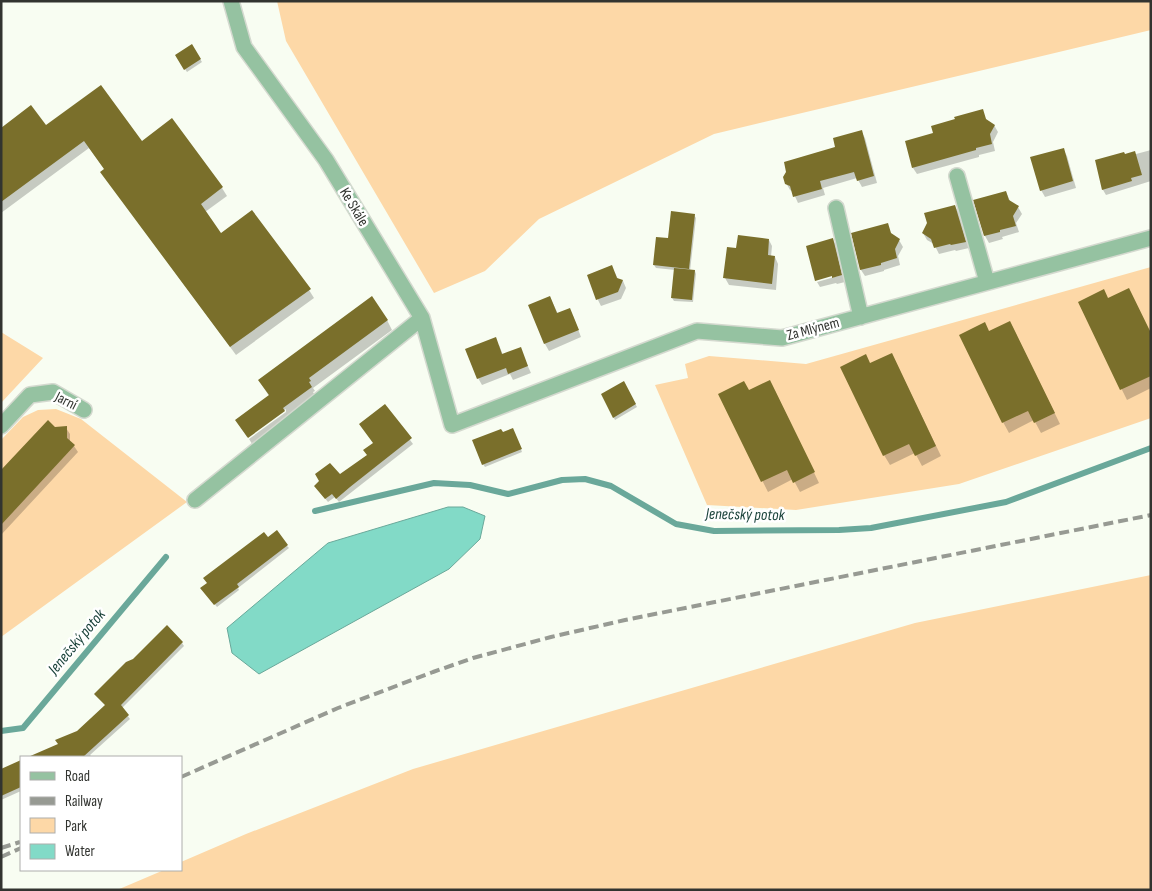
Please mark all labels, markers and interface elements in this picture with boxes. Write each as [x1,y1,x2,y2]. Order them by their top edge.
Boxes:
street label: Ke Skále [335,184,373,230]
street label: Za Mlýnem [785,313,841,345]
street label: Jarní [51,387,80,415]
water label: Jenečský potok [704,505,786,525]
water label: Jenečský potok [44,605,110,679]
legend [20,756,182,871]
text: Road [65,767,90,786]
text: Railway [65,792,103,811]
text: Park [65,817,87,836]
text: Water [65,842,96,861]

